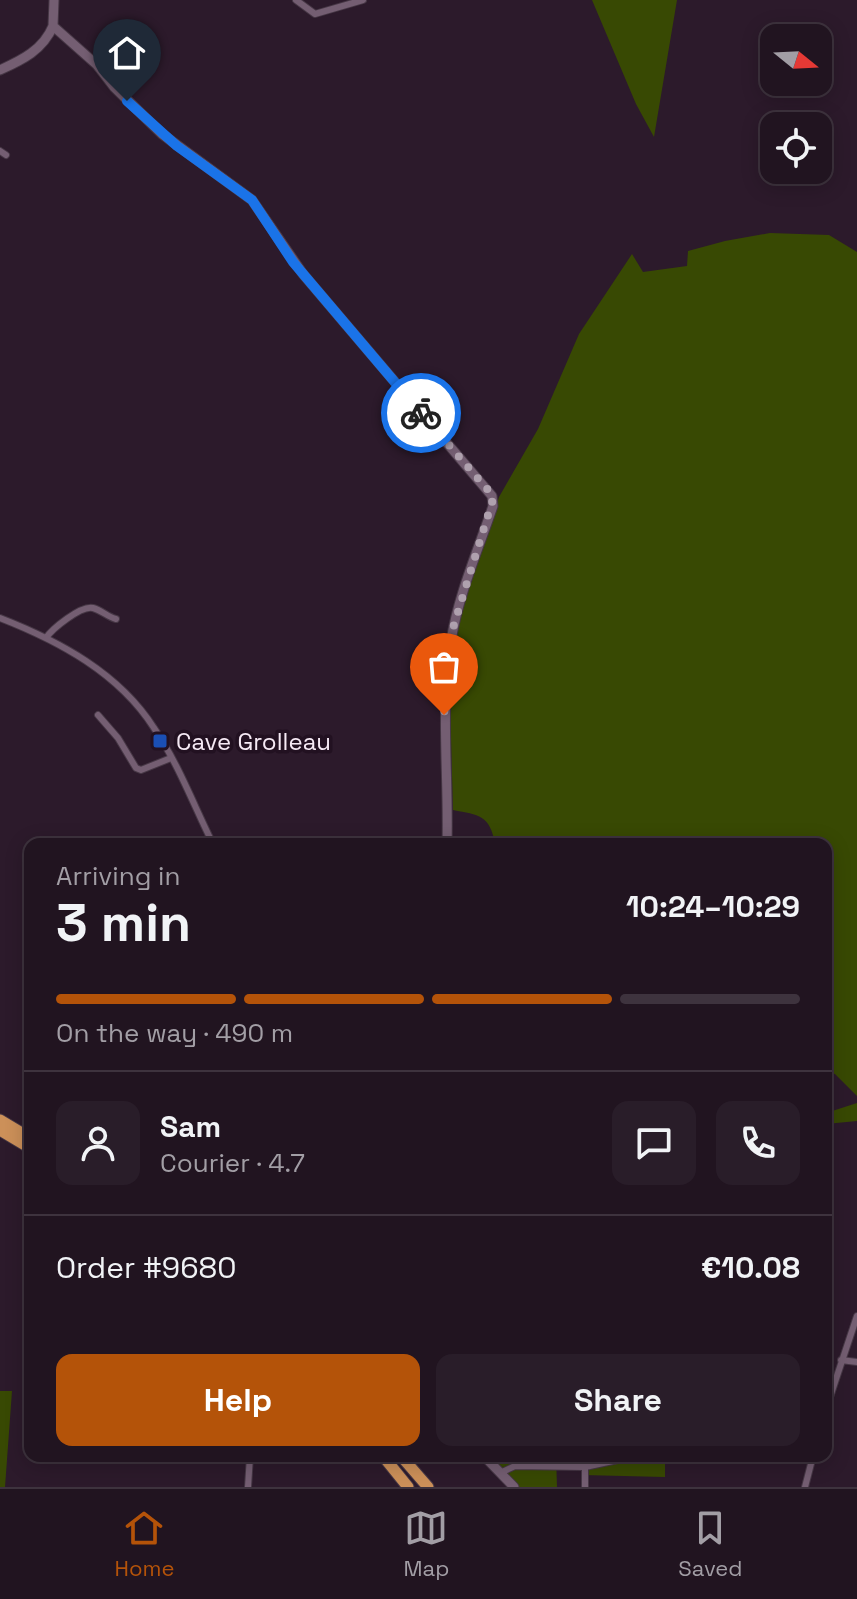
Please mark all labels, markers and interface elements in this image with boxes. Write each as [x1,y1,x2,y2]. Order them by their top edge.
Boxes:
pin [93,19,161,101]
north arrow [760,24,832,96]
map controls [760,24,832,184]
icon: home [105,31,149,75]
button: locate [760,112,832,184]
courier [381,373,461,453]
icon: bike [399,391,443,435]
pin [410,633,478,715]
icon: bag [422,645,466,689]
place label: Cave Grolleau [176,726,331,757]
marker: Cave Grolleau [151,732,169,750]
text: Arriving in [56,859,180,893]
text: 10:24–10:29 [626,887,800,926]
text: 3 min [56,890,191,956]
text: On the way · 490 m [56,1016,293,1050]
button: person [56,1101,140,1185]
button: chat [612,1101,696,1185]
button: phone [716,1101,800,1185]
text: Sam [160,1107,221,1146]
text: Courier · 4.7 [160,1146,305,1180]
text: Order #9680 [56,1248,236,1287]
text: €10.08 [701,1248,800,1287]
button: Help [56,1354,420,1446]
button: Share [436,1354,800,1446]
tab: Home [115,1506,174,1582]
tab: Map [403,1506,449,1582]
tab: Saved [678,1506,743,1582]

